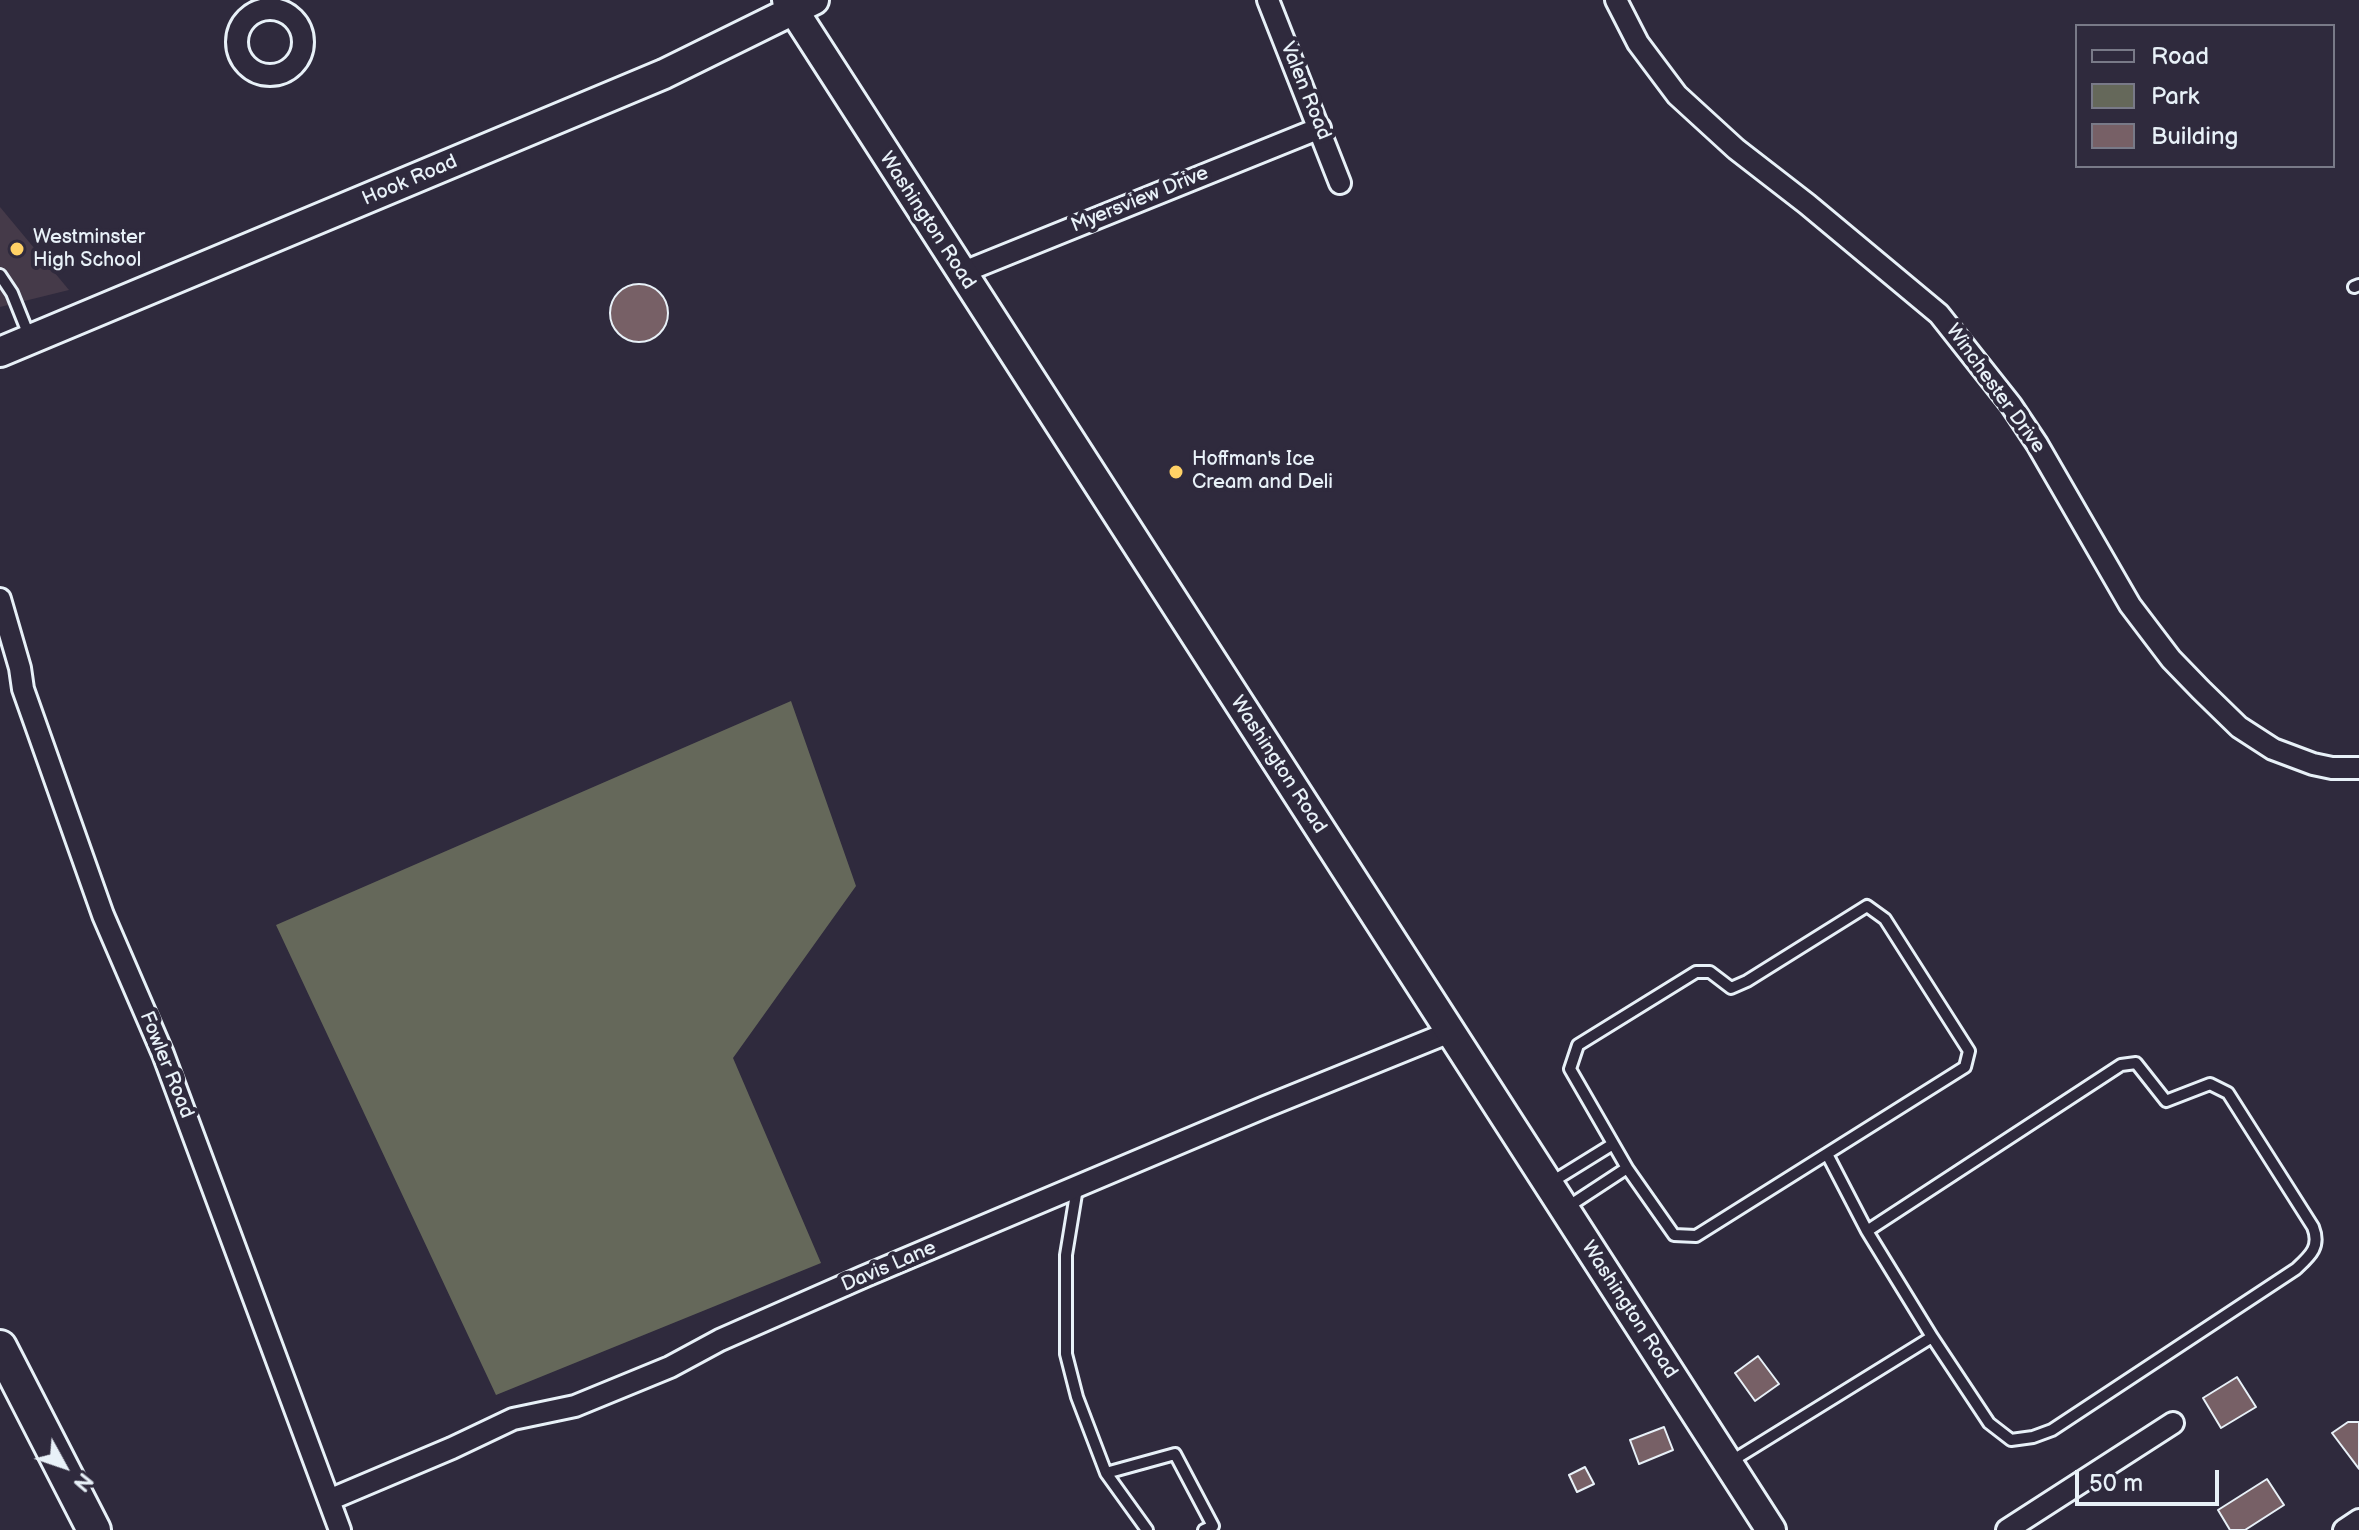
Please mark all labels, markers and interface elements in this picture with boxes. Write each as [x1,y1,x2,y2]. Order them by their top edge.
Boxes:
legend [2075,24,2335,168]
street label: Valen Road [1275,39,1335,143]
text: Road [2151,42,2209,71]
text: Park [2151,82,2199,111]
text: Building [2151,122,2238,151]
street label: Washington Road [874,148,980,294]
street label: Hook Road [359,150,461,212]
street label: Myersview Drive [1068,162,1212,238]
place label: Westminster High School [33,226,145,273]
marker: Westminster High School [8,240,26,258]
street label: Winchester Drive [1940,320,2050,458]
place label: Hoffman's Ice Cream and Deli [1192,448,1333,495]
marker: Hoffman's Ice Cream and Deli [1167,463,1185,481]
street label: Washington Road [1225,692,1331,838]
street label: Fowler Road [134,1008,198,1122]
street label: Davis Lane [838,1236,940,1298]
street label: Washington Road [1576,1237,1682,1383]
north arrow [24,1426,104,1506]
scale bar [2079,1454,2223,1504]
text: N [67,1467,98,1497]
text: 50 m [2089,1469,2143,1498]

